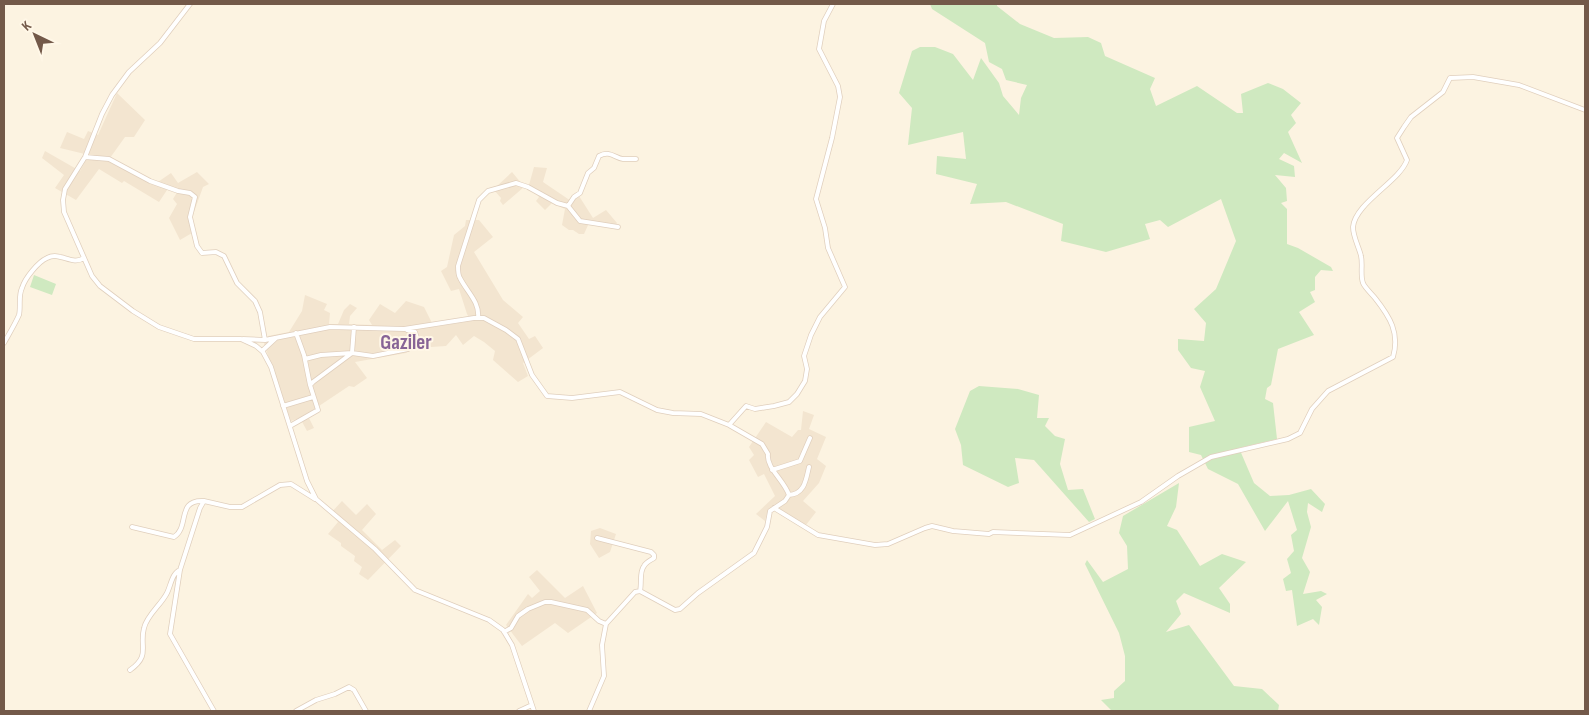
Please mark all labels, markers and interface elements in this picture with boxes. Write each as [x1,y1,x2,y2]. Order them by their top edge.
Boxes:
north arrow [10,10,60,60]
text: K [18,17,35,34]
district label: Gaziler [380,330,432,355]

